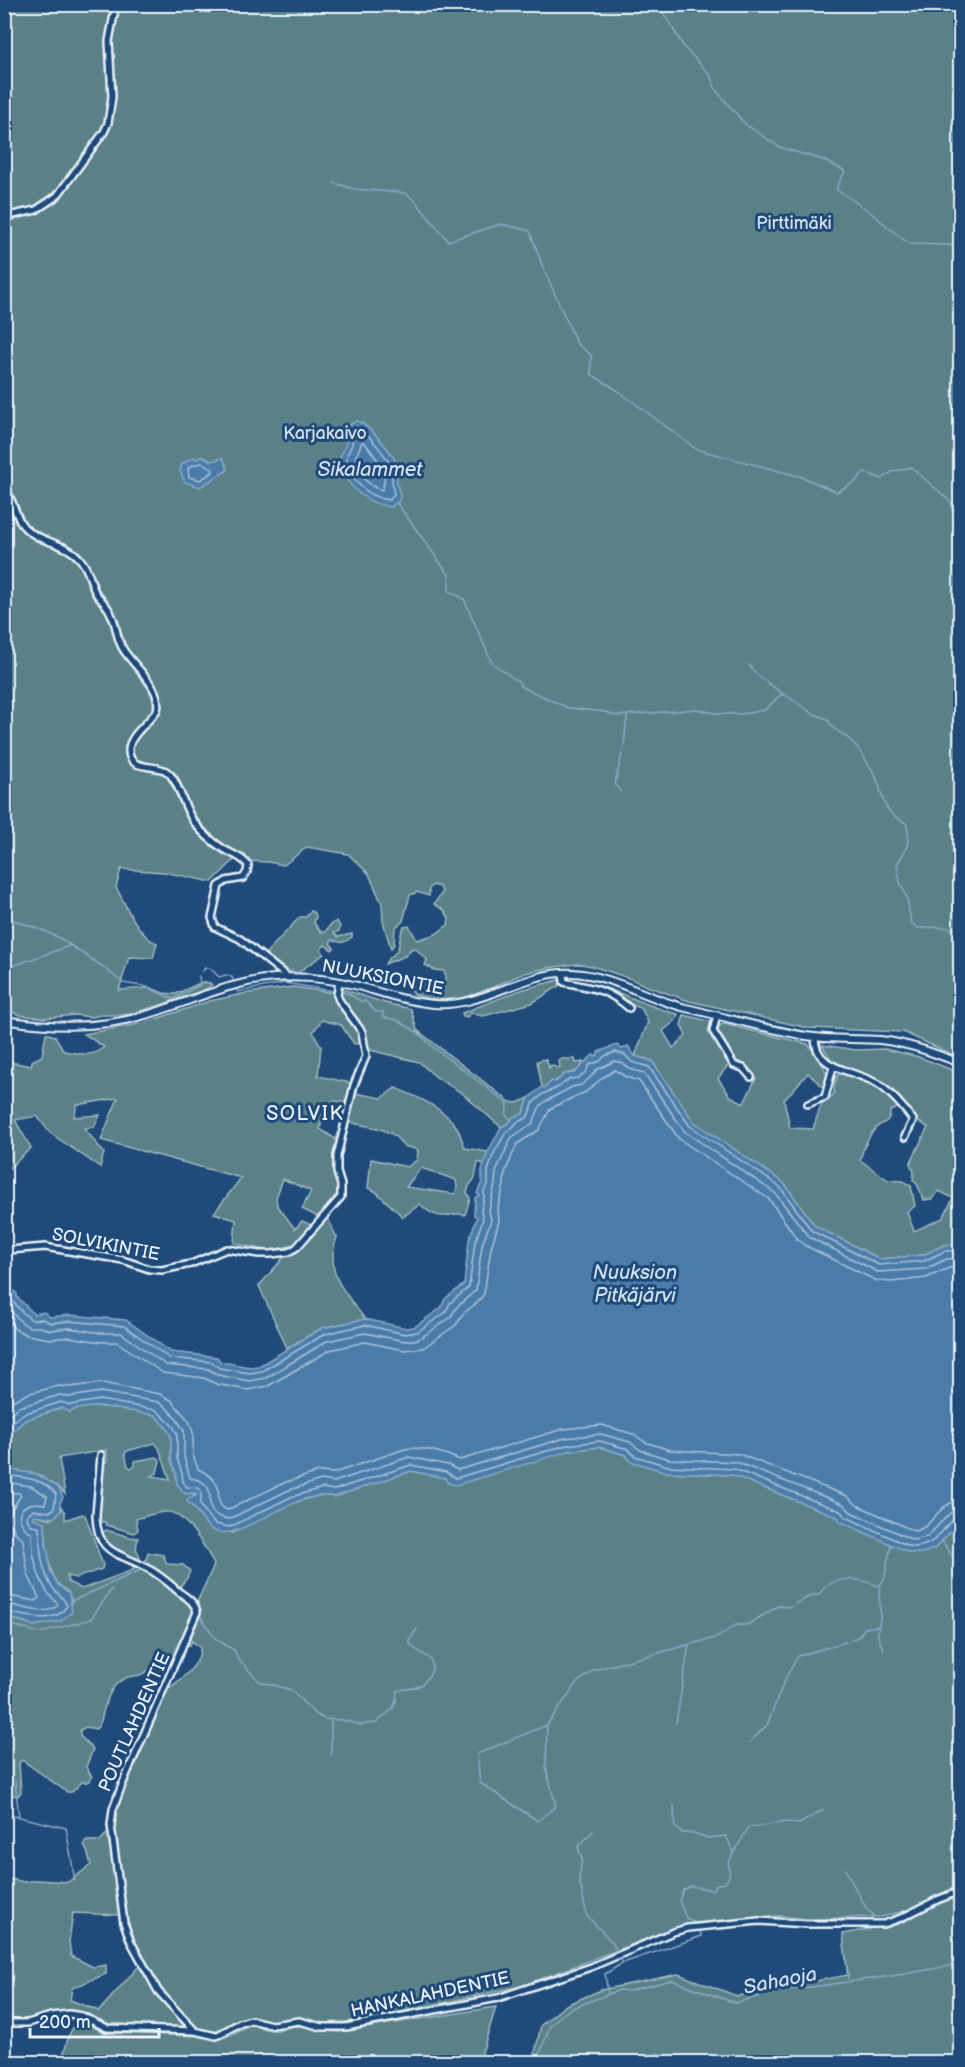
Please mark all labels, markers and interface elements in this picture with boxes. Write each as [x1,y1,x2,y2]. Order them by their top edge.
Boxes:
park label: Pirttimäki [756,213,832,234]
park label: Karjakaivo [283,423,367,444]
water label: Sikalammet [318,458,423,482]
street label: NUUKSIONTIE [320,955,446,1000]
district label: SOLVIK [266,1102,344,1126]
street label: SOLVIKINTIE [50,1224,162,1265]
water label: Nuuksion Pitkäjärvi [593,1261,677,1308]
street label: POUTLAHDENTIE [94,1649,175,1795]
water label: Sahaoja [741,1962,819,2000]
street label: HANKALAHDENTIE [349,1967,511,2022]
scale bar [30,2001,159,2039]
text: 200 m [39,2012,91,2033]

